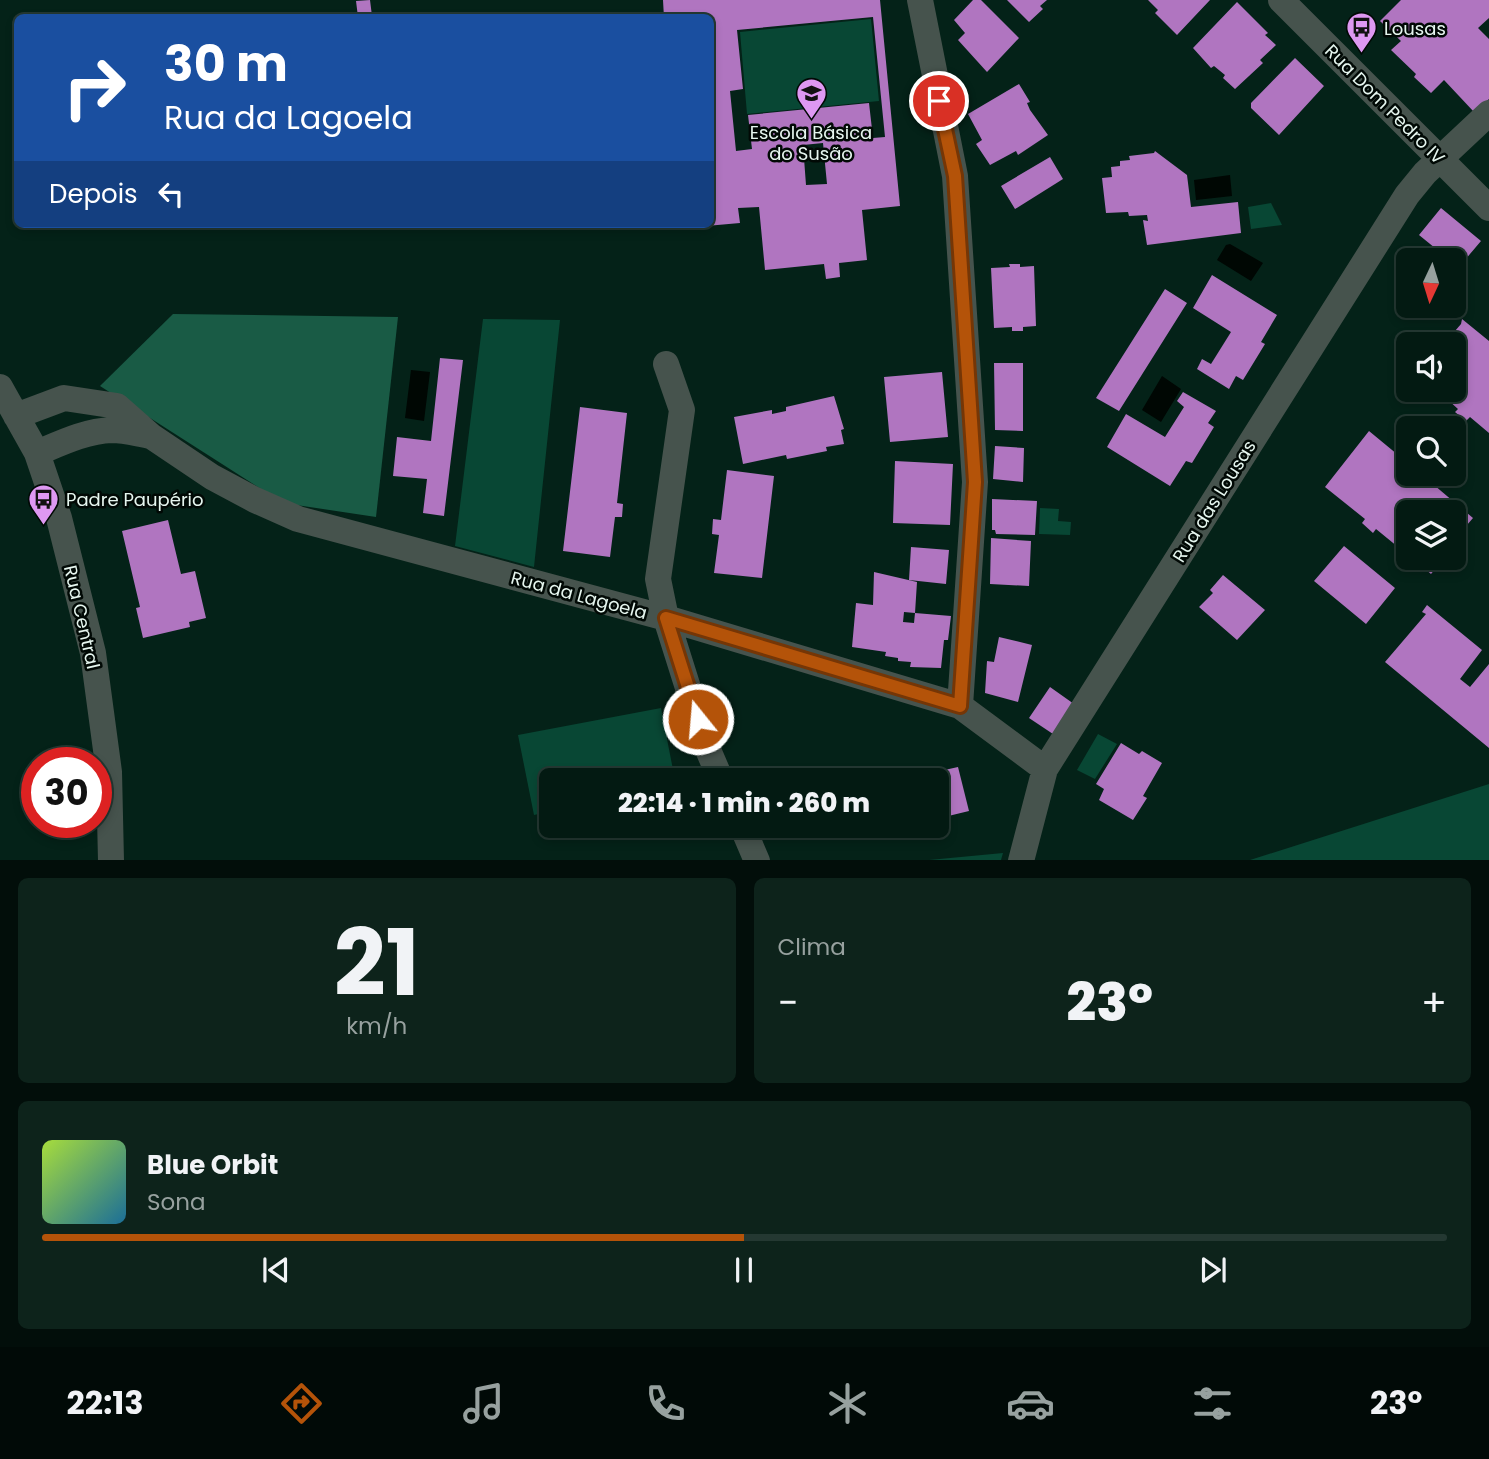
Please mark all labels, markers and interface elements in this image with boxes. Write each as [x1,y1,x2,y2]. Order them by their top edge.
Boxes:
bus stop icon: Lousas [1344,11,1378,55]
place label: Lousas [1384,16,1446,41]
text: 30 m [164,30,288,98]
street label: Rua Dom Pedro IV [1319,38,1451,170]
icon: right [49,42,140,133]
pin [909,71,969,131]
school or university icon: Escola Básica do Susão [794,77,828,121]
icon: arrive [920,82,958,120]
text: Rua da Lagoela [164,95,413,140]
place label: Escola Básica do Susão [750,120,872,166]
icon: left [152,175,190,213]
text: Depois [49,176,138,212]
north arrow [1396,248,1466,318]
map controls [1396,248,1466,570]
button: sound [1396,332,1466,402]
button: search [1396,416,1466,486]
street label: Rua das Lousas [1166,435,1262,567]
bus stop icon: Padre Paupério [26,482,60,526]
place label: Padre Paupério [66,487,204,512]
button: layers [1396,500,1466,570]
street label: Rua Central [58,563,106,671]
street label: Rua da Lagoela [508,565,650,625]
position arrow [661,682,735,756]
speed limit sign: 30 [21,747,112,838]
text: 22:14 · 1 min · 260 m [618,785,870,821]
text: 21 [334,899,420,1027]
text: Clima [778,931,846,963]
text: 23° [1067,966,1153,1039]
text: − [778,976,798,1029]
text: + [1421,976,1447,1029]
text: km/h [346,1010,407,1042]
text: Blue Orbit [147,1147,278,1183]
text: Sona [147,1186,206,1218]
icon: previous [257,1251,295,1289]
icon: pause [725,1251,763,1289]
icon: next [1194,1251,1232,1289]
icon: directions [277,1379,326,1428]
icon: music [459,1379,508,1428]
icon: phone [641,1379,690,1428]
icon: climate [823,1379,872,1428]
icon: car [1006,1379,1055,1428]
icon: filters [1188,1379,1237,1428]
text: 22:13 [67,1380,144,1425]
text: 23° [1370,1380,1422,1425]

